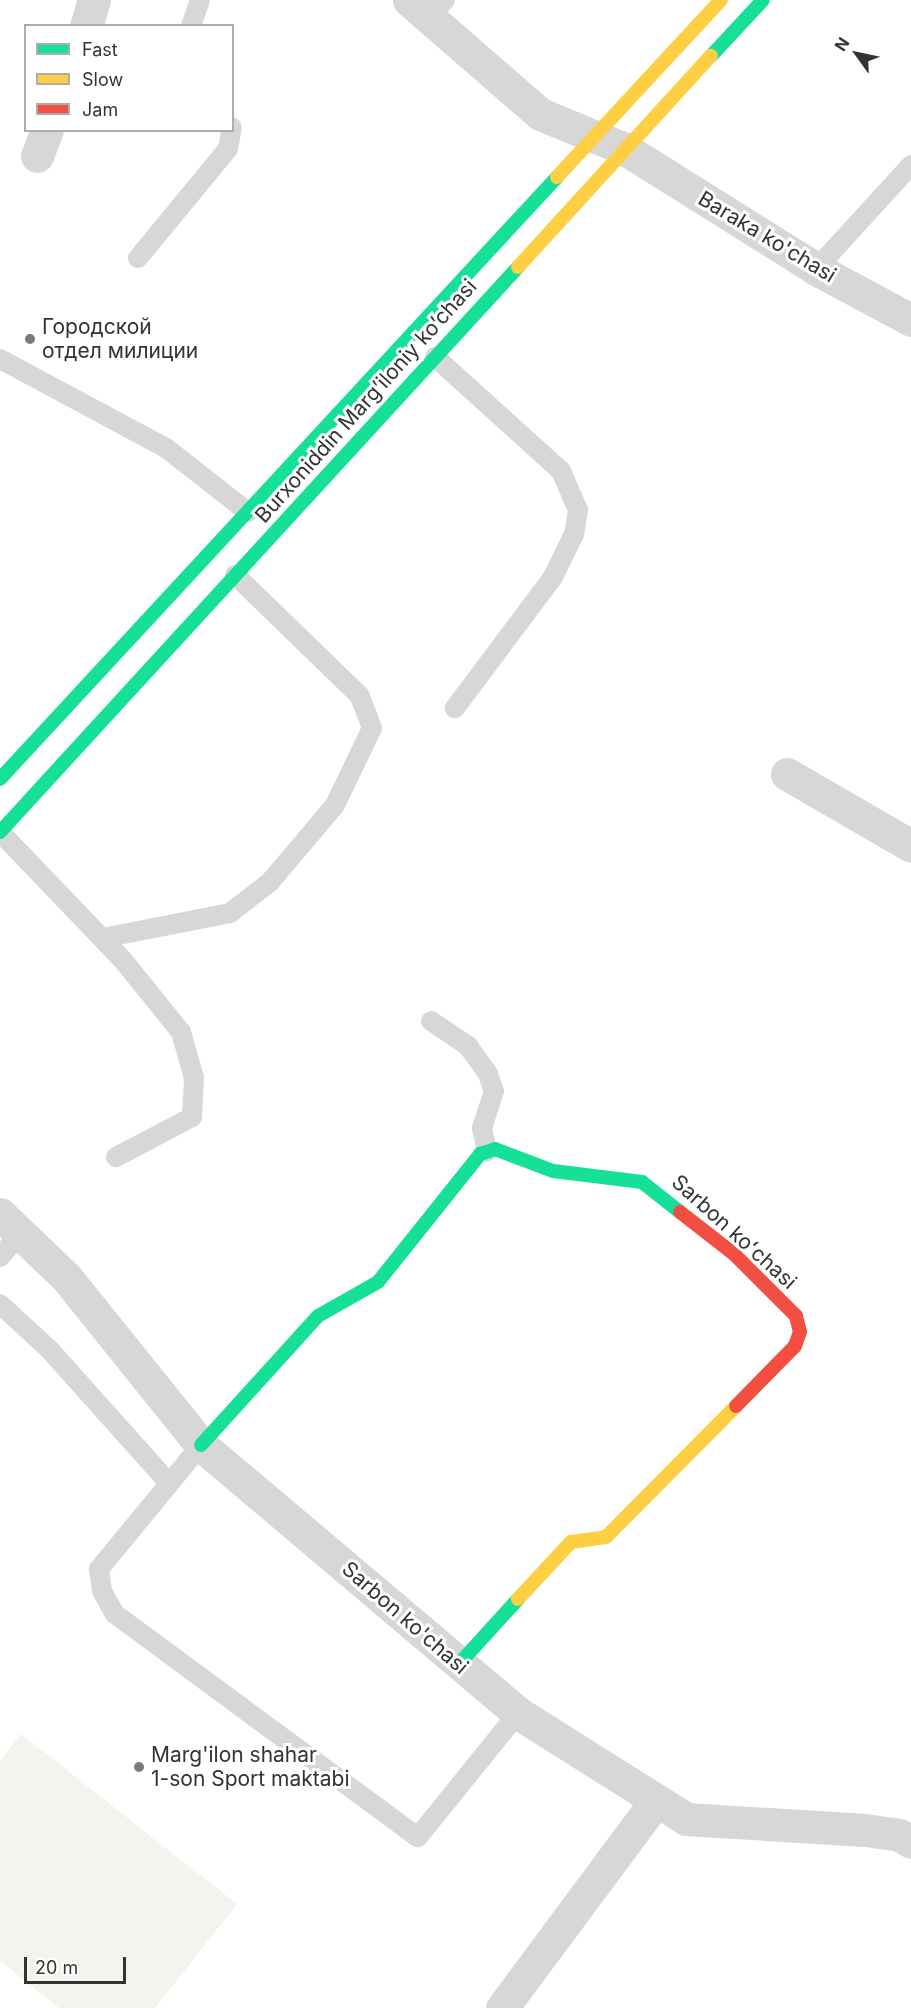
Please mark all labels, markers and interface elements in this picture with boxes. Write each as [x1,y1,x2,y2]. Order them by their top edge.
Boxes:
legend [24,24,234,132]
north arrow [827,24,887,84]
text: N [830,34,854,55]
text: Fast [82,39,118,60]
text: Slow [82,69,123,90]
text: Jam [82,99,118,120]
street label: Baraka ko'chasi [694,186,840,288]
street label: Burxoniddin Marg’iloniy ko’chasi [250,274,482,528]
place label: Городской отдел милиции [42,314,198,364]
marker: Городской отдел милиции [23,332,37,346]
street label: Sarbon koʻchasi [667,1169,801,1295]
street label: Sarbon ko'chasi [337,1556,473,1680]
place label: Marg'ilon shahar 1-son Sport maktabi [151,1742,350,1792]
marker: Marg'ilon shahar 1-son Sport maktabi [132,1760,146,1774]
scale bar [27,1945,129,1983]
text: 20 m [35,1957,78,1978]

